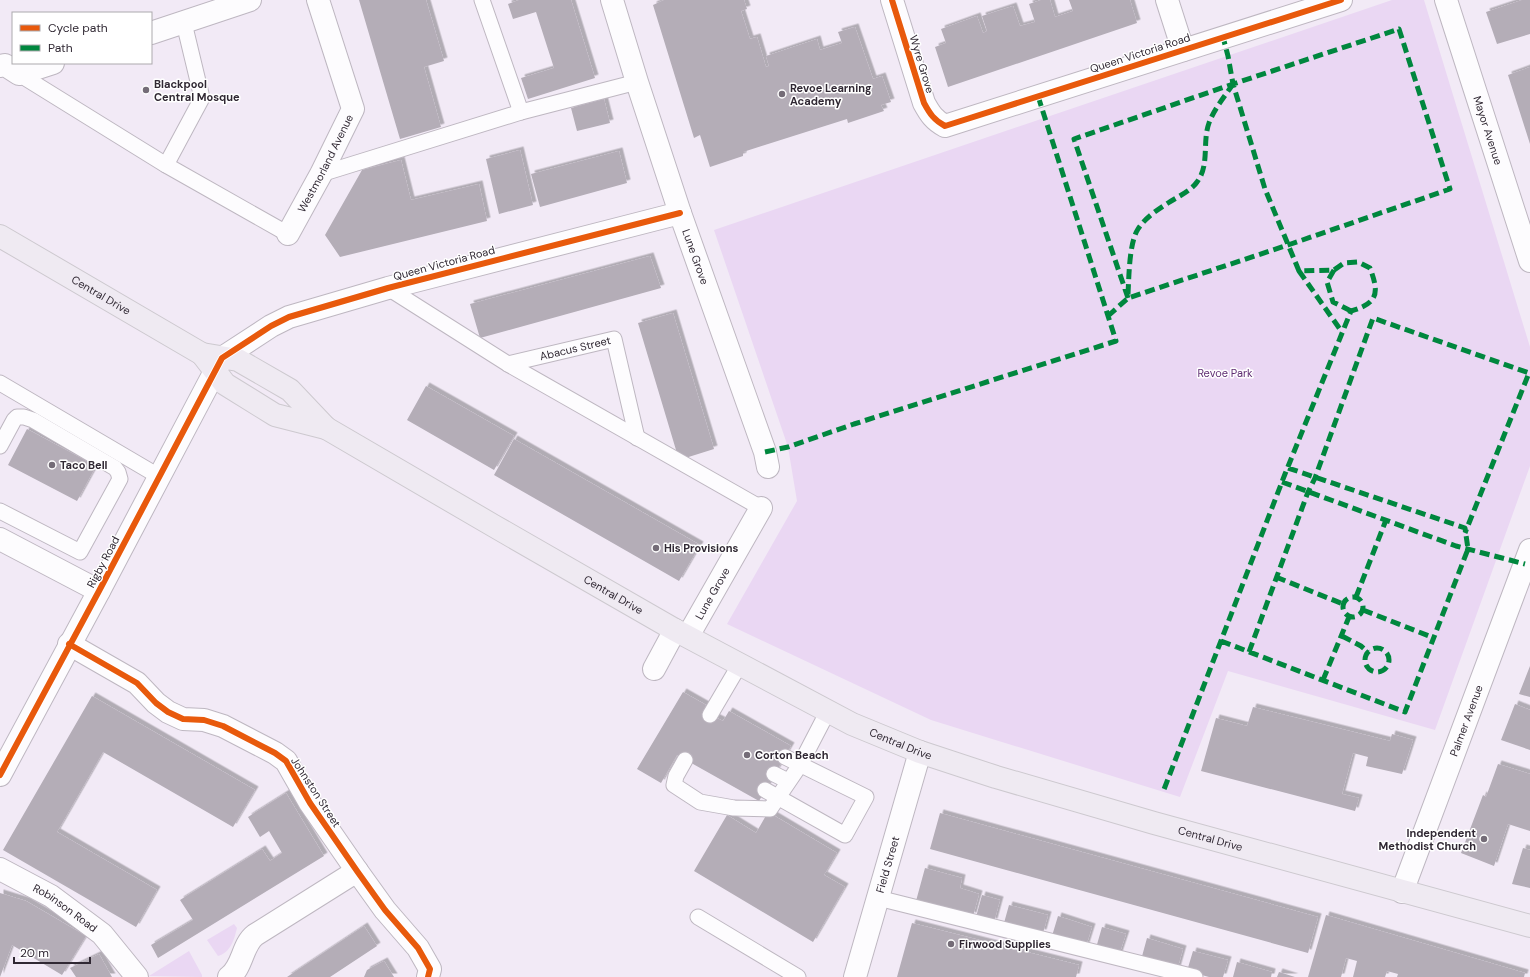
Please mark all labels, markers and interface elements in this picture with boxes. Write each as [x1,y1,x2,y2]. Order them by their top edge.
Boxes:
legend [12,12,152,64]
text: Cycle path [48,20,108,36]
street label: Queen Victoria Road [1088,30,1192,76]
street label: Wyre Grove [907,33,937,95]
text: Path [48,40,73,56]
place label: Blackpool Central Mosque [154,77,240,104]
place label: Revoe Learning Academy [790,81,872,108]
marker: Blackpool Central Mosque [141,85,151,95]
marker: Revoe Learning Academy [777,89,787,99]
street label: Mayor Avenue [1470,94,1506,167]
street label: Westmorland Avenue [294,112,356,215]
street label: Lune Grove [679,227,712,286]
street label: Queen Victoria Road [392,243,496,283]
street label: Central Drive [69,272,133,318]
street label: Abacus Street [538,333,612,363]
park label: Revoe Park [1197,366,1253,380]
place label: Taco Bell [60,458,108,472]
marker: Taco Bell [47,460,57,470]
street label: Rigby Road [84,534,122,590]
place label: His Provisions [664,541,739,555]
marker: His Provisions [651,543,661,553]
street label: Lune Grove [692,565,733,622]
street label: Central Drive [581,572,646,617]
street label: Palmer Avenue [1446,683,1486,758]
street label: Central Drive [867,725,934,762]
place label: Corton Beach [755,748,829,762]
marker: Corton Beach [742,750,752,760]
street label: Johnston Street [288,754,344,830]
street label: Central Drive [1177,823,1244,854]
place label: Independent Methodist Church [1379,826,1476,853]
marker: Independent Methodist Church [1479,834,1489,844]
street label: Field Street [873,835,902,895]
street label: Robinson Road [30,881,100,935]
place label: Firwood Supplies [959,937,1051,951]
scale bar [14,939,90,965]
marker: Firwood Supplies [946,939,956,949]
text: 20 m [20,945,49,961]

